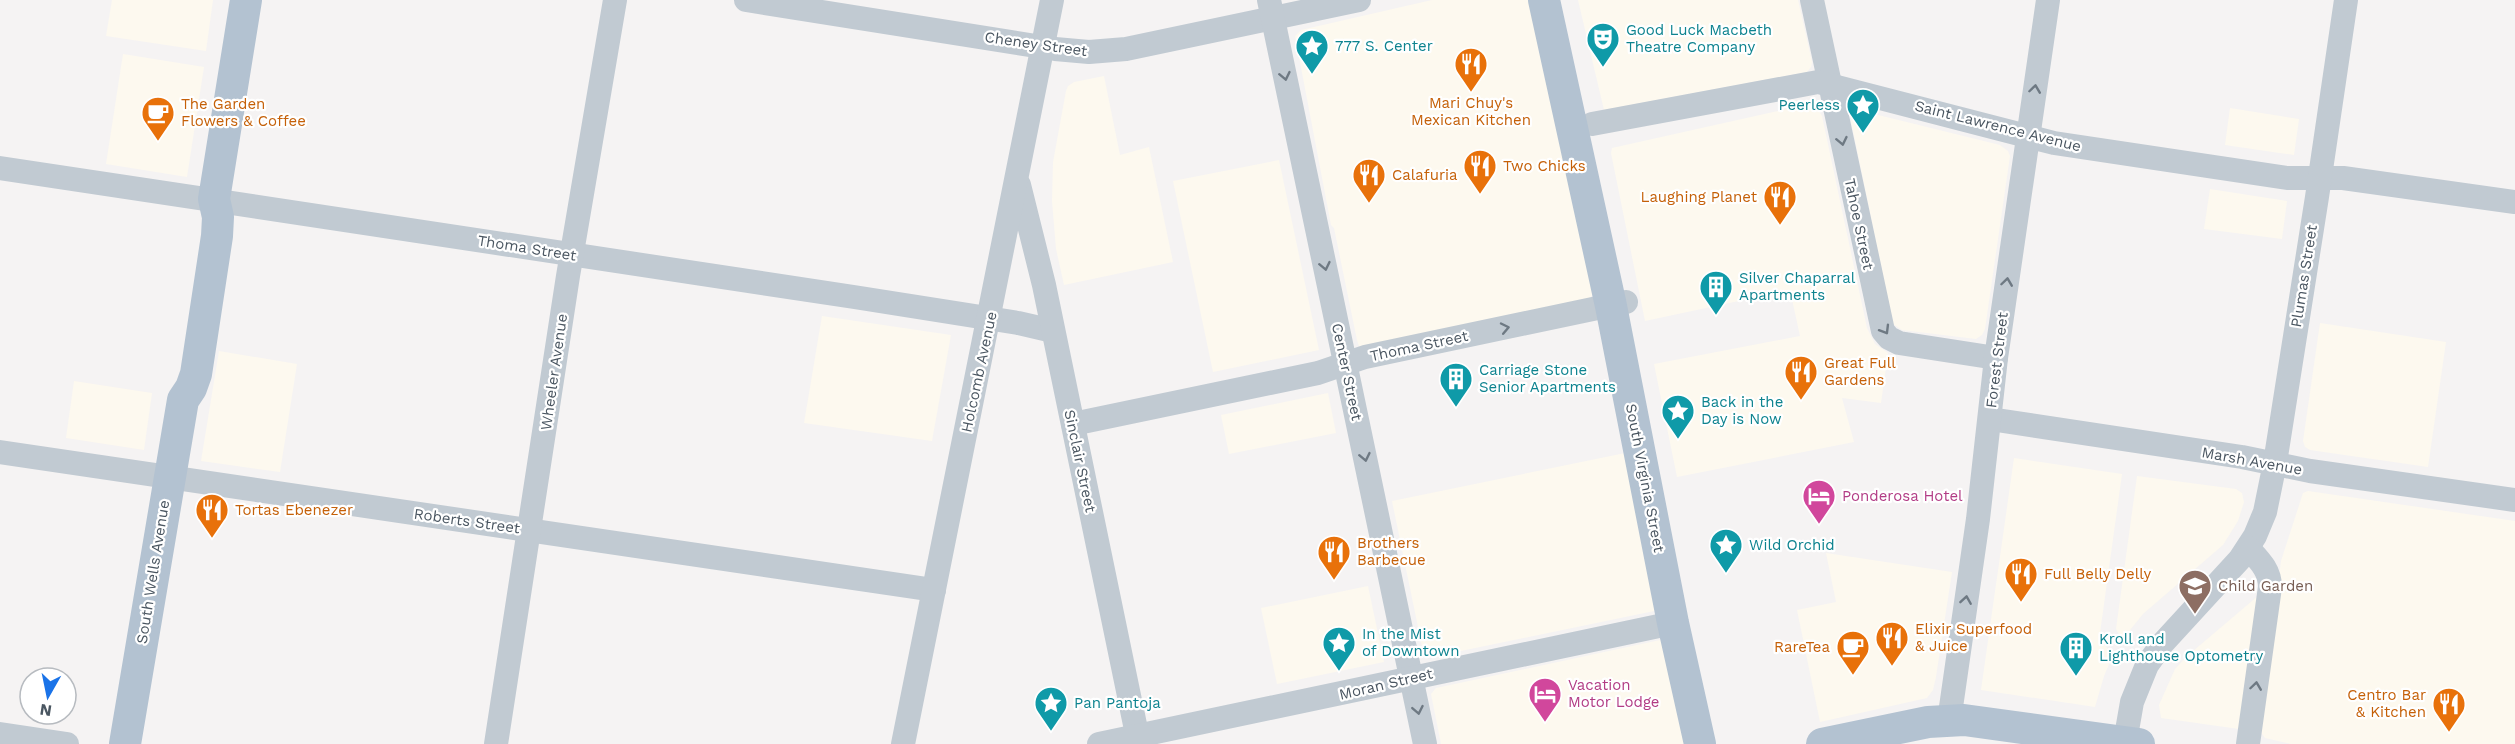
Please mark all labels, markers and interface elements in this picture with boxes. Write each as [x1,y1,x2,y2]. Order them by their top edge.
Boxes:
theatre icon: Good Luck Macbeth Theatre Company [1585,21,1621,68]
place label: Good Luck Macbeth Theatre Company [1626,21,1772,56]
street label: Cheney Street [984,28,1089,60]
place icon: 777 S. Center [1294,28,1330,75]
place label: 777 S. Center [1335,37,1433,55]
restaurant icon: Mari Chuy's Mexican Kitchen [1453,46,1489,93]
one-way arrow [1278,70,1291,80]
one-way arrow [2029,85,2041,94]
place icon: Peerless [1845,87,1881,134]
place label: Mari Chuy's Mexican Kitchen [1411,94,1531,129]
cafe icon: The Garden Flowers & Coffee [140,95,176,142]
place label: The Garden Flowers & Coffee [181,95,306,130]
place label: Peerless [1778,96,1840,114]
street label: Saint Lawrence Avenue [1913,97,2083,155]
one-way arrow [1835,135,1848,145]
restaurant icon: Two Chicks [1462,148,1498,195]
restaurant icon: Calafuria [1351,157,1387,204]
place label: Two Chicks [1503,157,1586,175]
place label: Calafuria [1392,166,1458,184]
street label: Tahoe Street [1841,177,1878,272]
restaurant icon: Laughing Planet [1762,179,1798,226]
place label: Laughing Planet [1640,188,1758,206]
street label: Plumas Street [2287,223,2321,329]
street label: Thoma Street [476,231,578,265]
one-way arrow [1318,261,1331,271]
building icon: Silver Chaparral Apartments [1698,269,1734,316]
place label: Silver Chaparral Apartments [1739,269,1856,304]
one-way arrow [2000,277,2012,287]
street label: Holcomb Avenue [957,310,1001,434]
street label: Forest Street [1982,310,2012,409]
street label: Wheeler Avenue [537,313,571,431]
street label: Center Street [1328,322,1366,423]
one-way arrow [1500,323,1510,336]
one-way arrow [1877,324,1889,334]
street label: Thoma Street [1368,327,1470,365]
restaurant icon: Great Full Gardens [1783,354,1819,401]
place label: Great Full Gardens [1824,354,1896,389]
building icon: Carriage Stone Senior Apartments [1438,361,1474,408]
place label: Carriage Stone Senior Apartments [1479,361,1616,396]
place icon: Back in the Day is Now [1660,393,1696,440]
place label: Back in the Day is Now [1701,393,1783,428]
street label: South Virginia Street [1622,402,1668,555]
street label: Sinclair Street [1060,408,1100,515]
street label: Marsh Avenue [2200,443,2304,479]
one-way arrow [1358,452,1371,462]
hotel icon: Ponderosa Hotel [1801,478,1837,525]
place label: Ponderosa Hotel [1842,487,1963,505]
restaurant icon: Tortas Ebenezer [194,492,230,539]
street label: South Wells Avenue [133,499,173,645]
place label: Tortas Ebenezer [235,501,353,519]
street label: Roberts Street [413,505,522,537]
place icon: Wild Orchid [1708,527,1744,574]
restaurant icon: Brothers Barbecue [1316,534,1352,581]
place label: Brothers Barbecue [1357,534,1426,569]
place label: Wild Orchid [1749,536,1835,554]
restaurant icon: Full Belly Delly [2003,556,2039,603]
place label: Full Belly Delly [2044,565,2152,583]
school or university icon: Child Garden [2177,568,2213,615]
place label: Child Garden [2218,577,2313,595]
one-way arrow [1959,596,1972,606]
restaurant icon: Elixir Superfood & Juice [1874,620,1910,667]
place label: Elixir Superfood & Juice [1915,620,2032,655]
place icon: In the Mist of Downtown [1321,625,1357,672]
place label: In the Mist of Downtown [1362,625,1459,660]
cafe icon: RareTea [1835,629,1871,676]
building icon: Kroll and Lighthouse Optometry [2058,630,2094,677]
place label: Kroll and Lighthouse Optometry [2099,630,2263,665]
place label: RareTea [1774,638,1831,656]
street label: Moran Street [1337,664,1435,704]
north arrow [18,666,78,726]
hotel icon: Vacation Motor Lodge [1527,676,1563,723]
place label: Vacation Motor Lodge [1568,676,1660,711]
one-way arrow [2250,681,2262,691]
place icon: Pan Pantoja [1033,685,1069,732]
place label: Centro Bar & Kitchen [2347,686,2426,721]
restaurant icon: Centro Bar & Kitchen [2431,686,2467,733]
place label: Pan Pantoja [1074,694,1161,712]
text: N [38,700,53,721]
one-way arrow [1411,704,1424,714]

